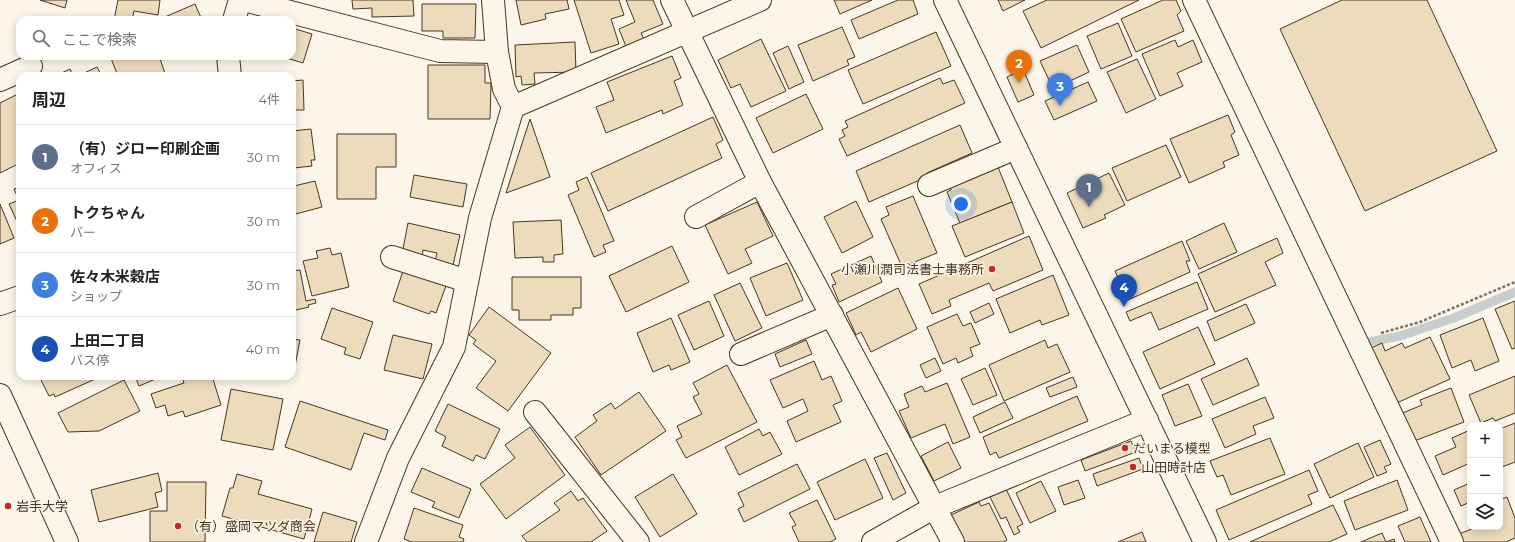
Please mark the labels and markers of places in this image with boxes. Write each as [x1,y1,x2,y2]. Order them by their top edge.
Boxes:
pin: 2 [1006,50,1032,83]
pin: 3 [1047,73,1073,106]
pin: 1 [1076,174,1102,207]
place label: 小瀬川潤司法書士事務所 [841,261,984,277]
marker: 小瀬川潤司法書士事務所 [987,264,997,274]
pin: 4 [1111,274,1137,307]
place label: だいまる模型 [1133,440,1211,456]
marker: だいまる模型 [1120,443,1130,453]
place label: 山田時計店 [1141,459,1206,475]
marker: 山田時計店 [1128,462,1138,472]
place label: 岩手大学 [16,498,68,514]
marker: 岩手大学 [3,501,13,511]
place label: （有）盛岡マツダ商会 [186,518,316,534]
marker: （有）盛岡マツダ商会 [173,521,183,531]

